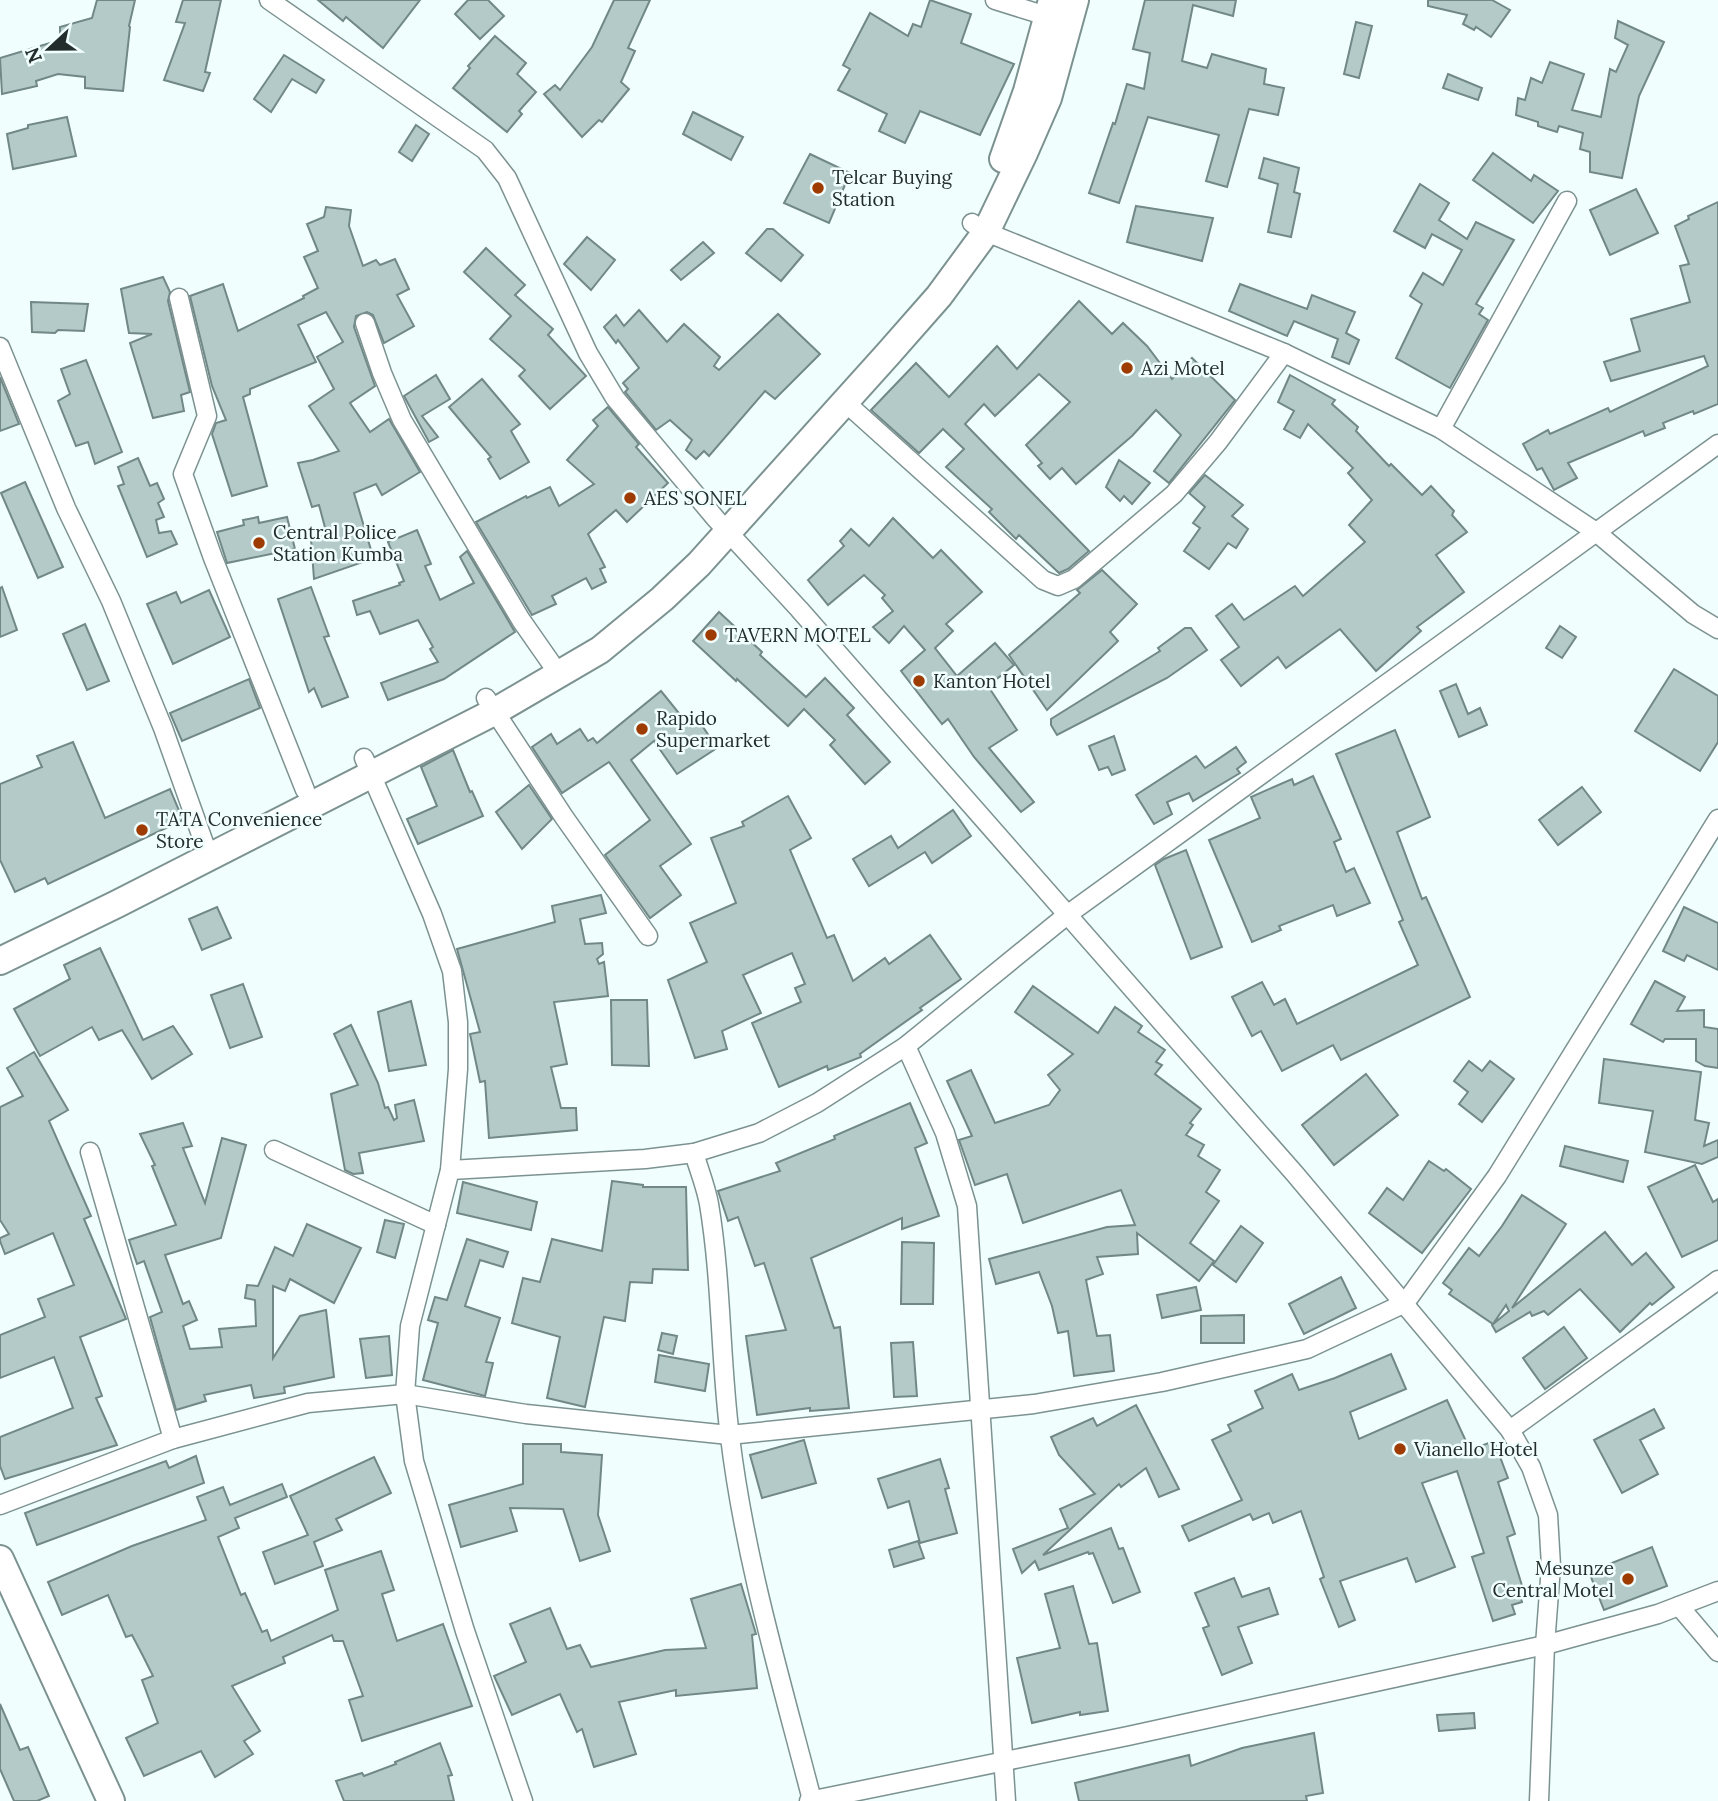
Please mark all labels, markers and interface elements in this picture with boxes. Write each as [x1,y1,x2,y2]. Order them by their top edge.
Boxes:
north arrow [14,14,84,84]
text: N [19,44,47,67]
place label: Telcar Buying Station [832,165,953,211]
marker: Telcar Buying Station [810,180,826,196]
place label: Azi Motel [1140,356,1225,380]
marker: Azi Motel [1119,360,1135,376]
place label: AES SONEL [643,486,746,510]
marker: AES SONEL [622,490,638,506]
place label: Central Police Station Kumba [273,520,403,566]
marker: Central Police Station Kumba [251,535,267,551]
place label: TAVERN MOTEL [725,623,871,647]
marker: TAVERN MOTEL [703,627,719,643]
place label: Kanton Hotel [933,669,1050,693]
marker: Kanton Hotel [911,673,927,689]
place label: Rapido Supermarket [656,706,771,752]
marker: Rapido Supermarket [634,721,650,737]
place label: TATA Convenience Store [156,807,322,853]
marker: TATA Convenience Store [134,822,150,838]
place label: Vianello Hotel [1413,1437,1538,1461]
marker: Vianello Hotel [1392,1441,1408,1457]
place label: Mesunze Central Motel [1492,1556,1614,1602]
marker: Mesunze Central Motel [1620,1571,1636,1587]

